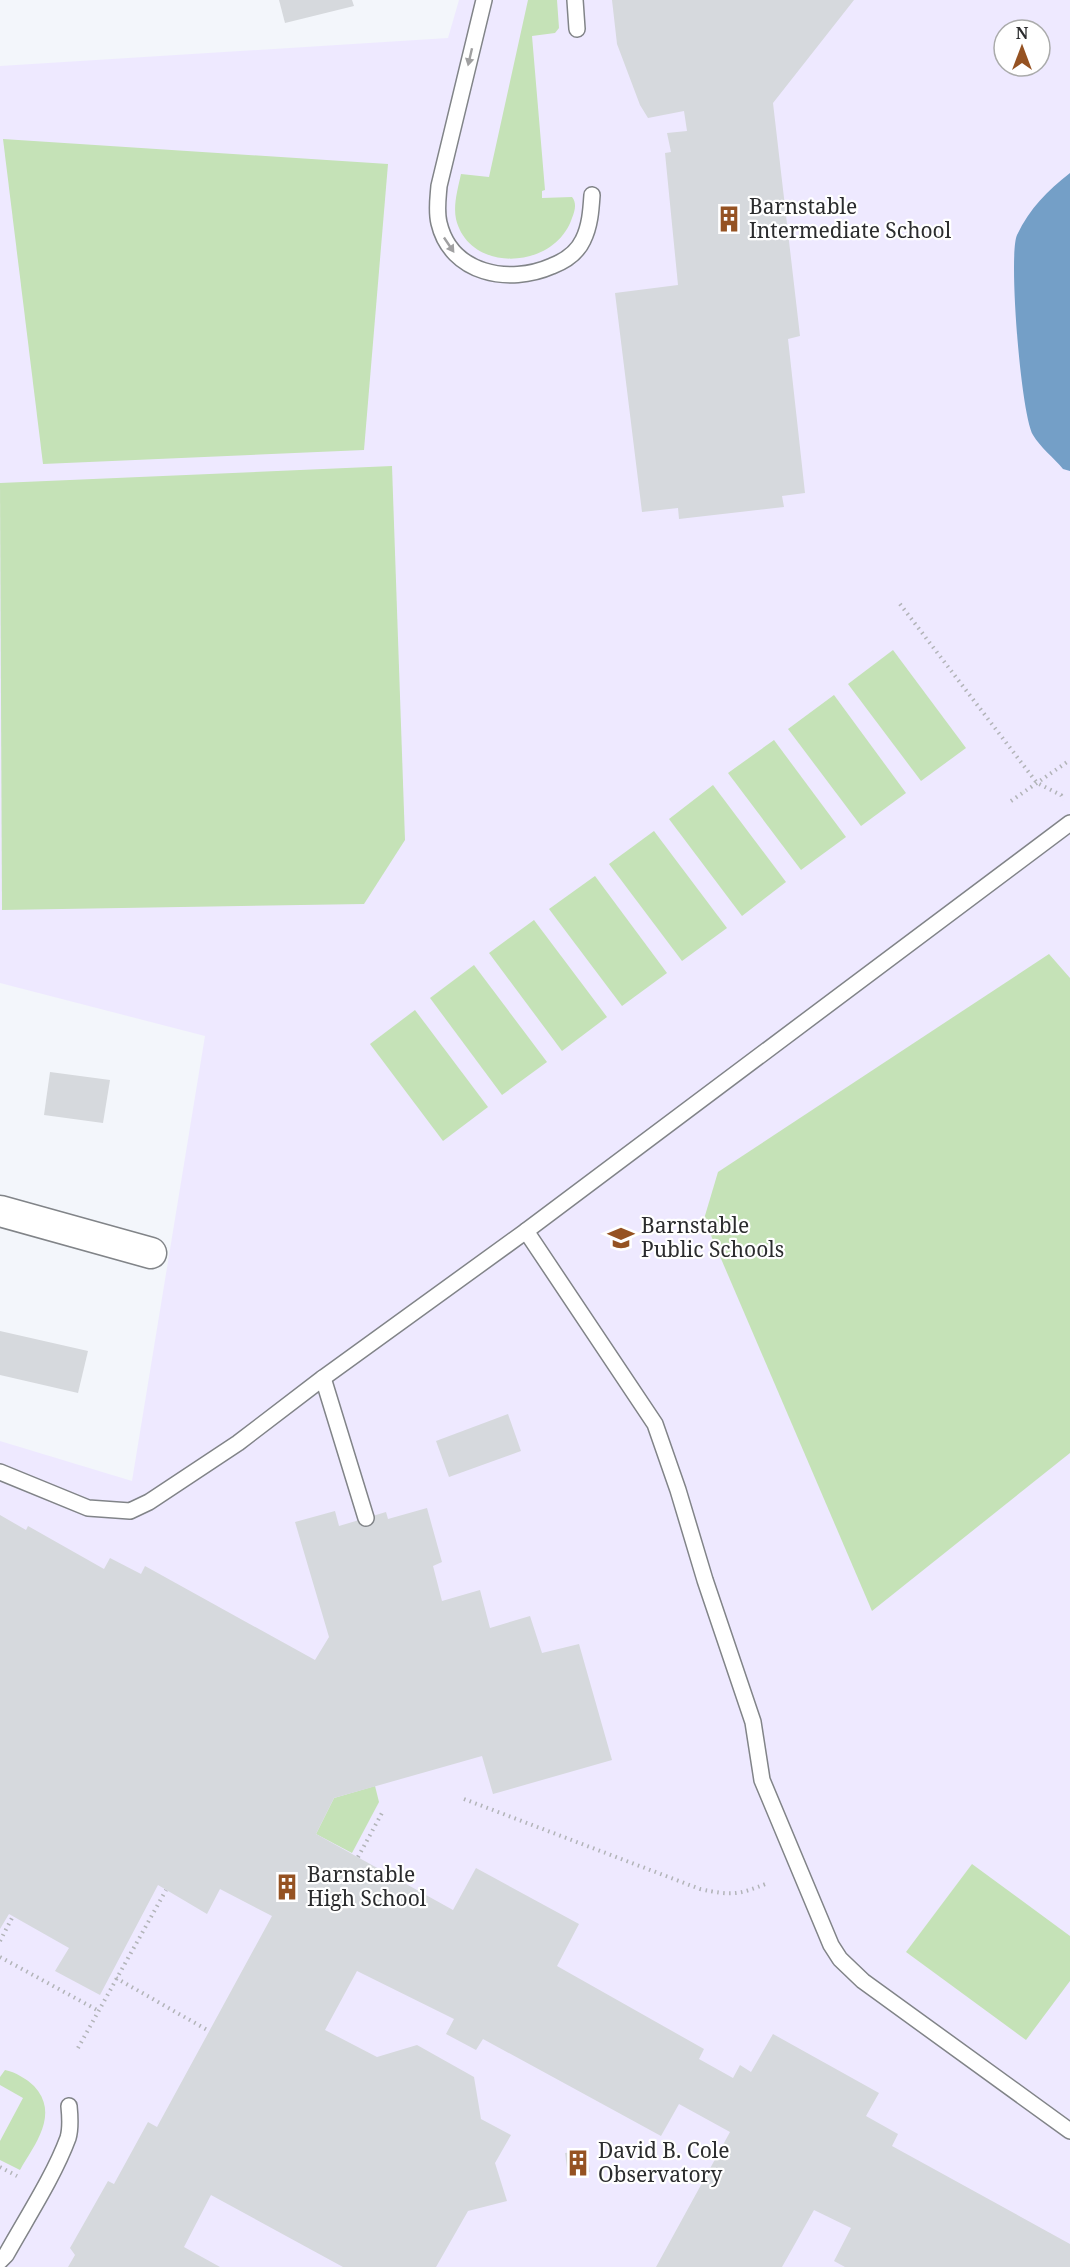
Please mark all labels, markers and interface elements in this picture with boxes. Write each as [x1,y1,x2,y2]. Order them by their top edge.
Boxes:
north arrow [992,18,1052,78]
text: N [1016,22,1029,44]
one-way arrow [465,48,475,66]
place label: Barnstable Intermediate School [749,192,952,244]
building icon: Barnstable Intermediate School [714,204,744,234]
one-way arrow [444,237,455,254]
place label: Barnstable Public Schools [641,1211,784,1263]
school or university icon: Barnstable Public Schools [606,1223,636,1253]
place label: Barnstable High School [307,1860,427,1912]
building icon: Barnstable High School [272,1872,302,1902]
place label: David B. Cole Observatory [598,2136,730,2188]
building icon: David B. Cole Observatory [563,2148,593,2178]

